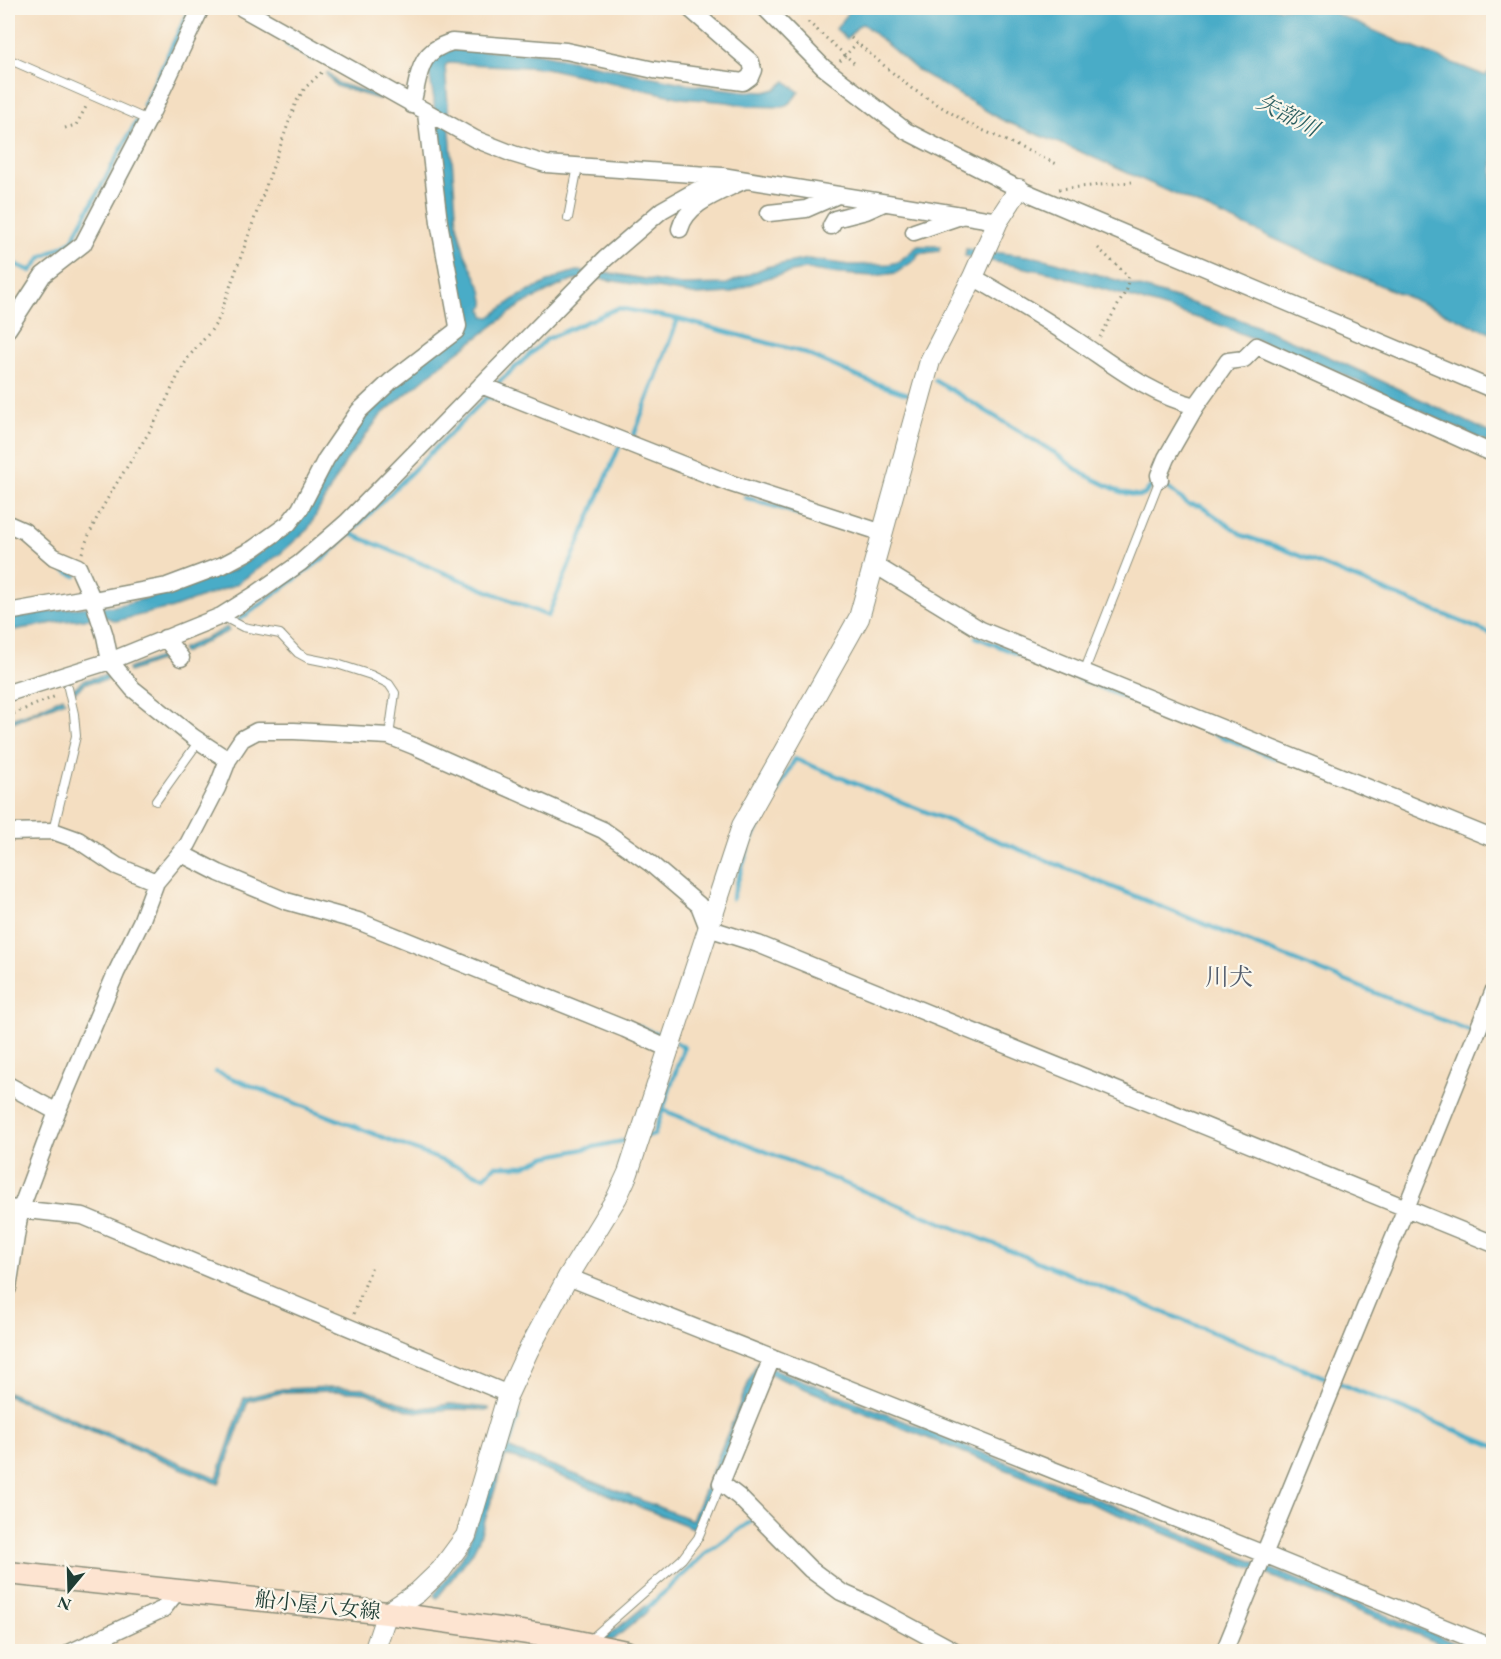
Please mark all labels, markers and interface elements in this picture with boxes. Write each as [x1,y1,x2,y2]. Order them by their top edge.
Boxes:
water label: 矢部川 [1252,87,1326,144]
district label: 川犬 [1205,961,1253,992]
north arrow [39,1560,99,1620]
street label: 船小屋八女線 [254,1585,382,1625]
text: N [55,1592,74,1616]

